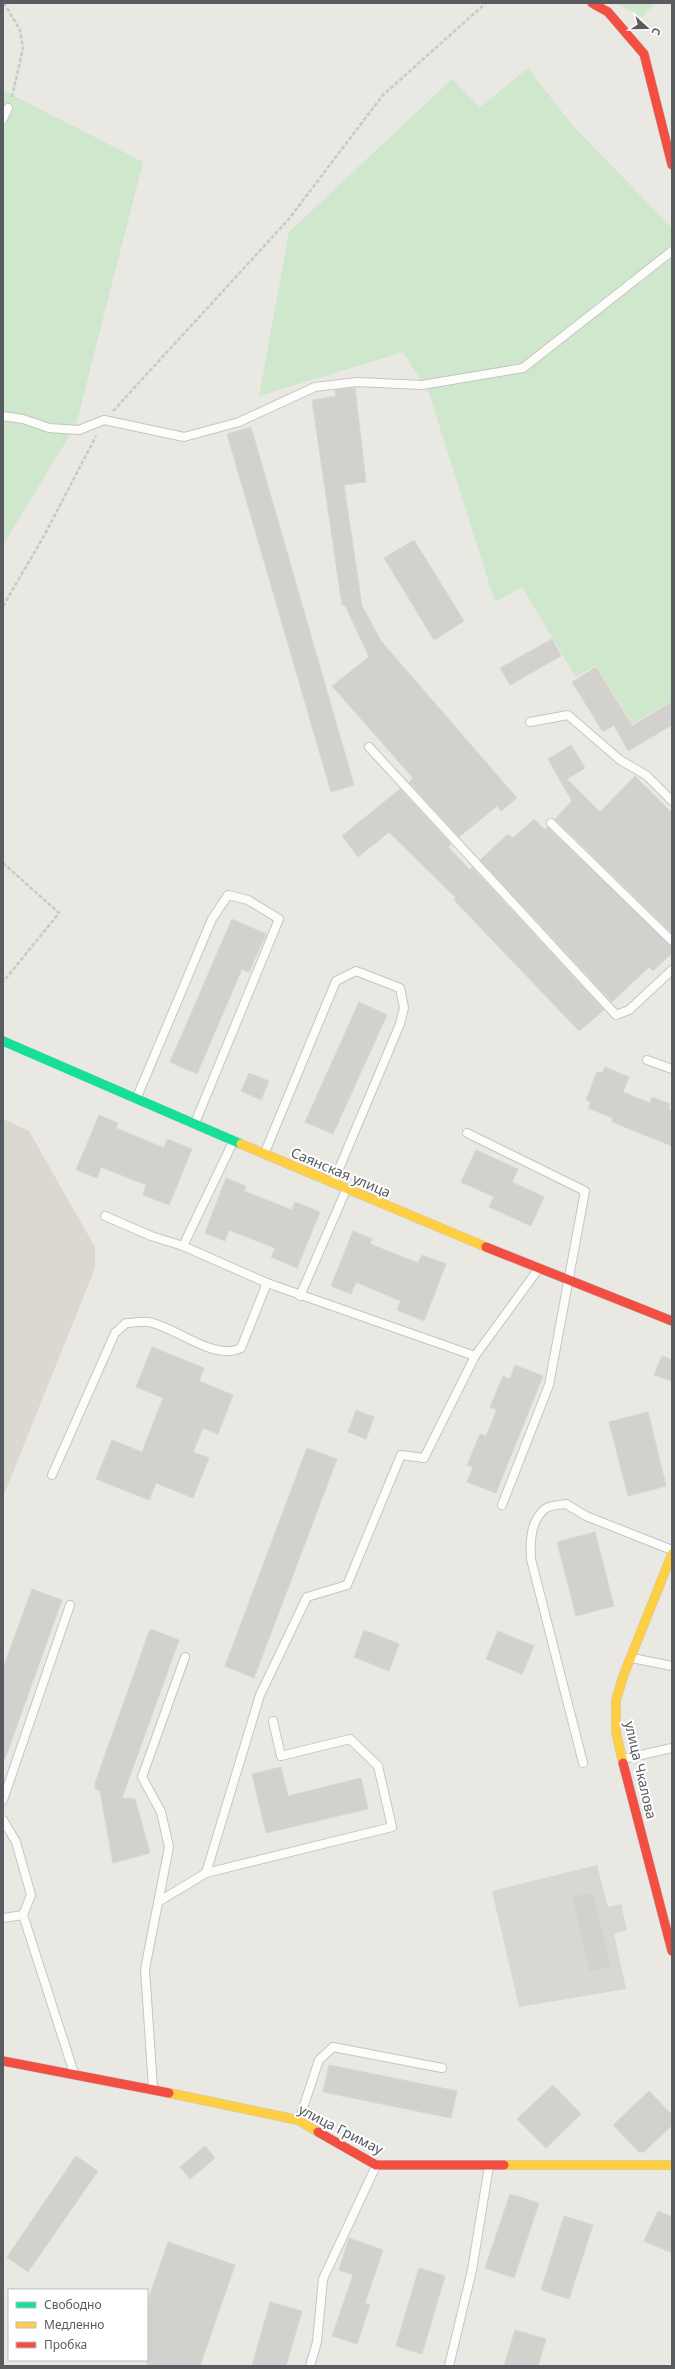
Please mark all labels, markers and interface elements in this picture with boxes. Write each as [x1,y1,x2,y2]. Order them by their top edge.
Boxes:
north arrow [627,8,667,48]
text: С [649,26,665,38]
street label: Саянская улица [288,1142,394,1202]
street label: улица Чкалова [621,1719,661,1821]
street label: улица Гримау [295,2099,387,2159]
legend [8,2289,148,2361]
text: Свободно [44,2296,102,2313]
text: Медленно [44,2316,104,2333]
text: Пробка [44,2336,87,2353]

